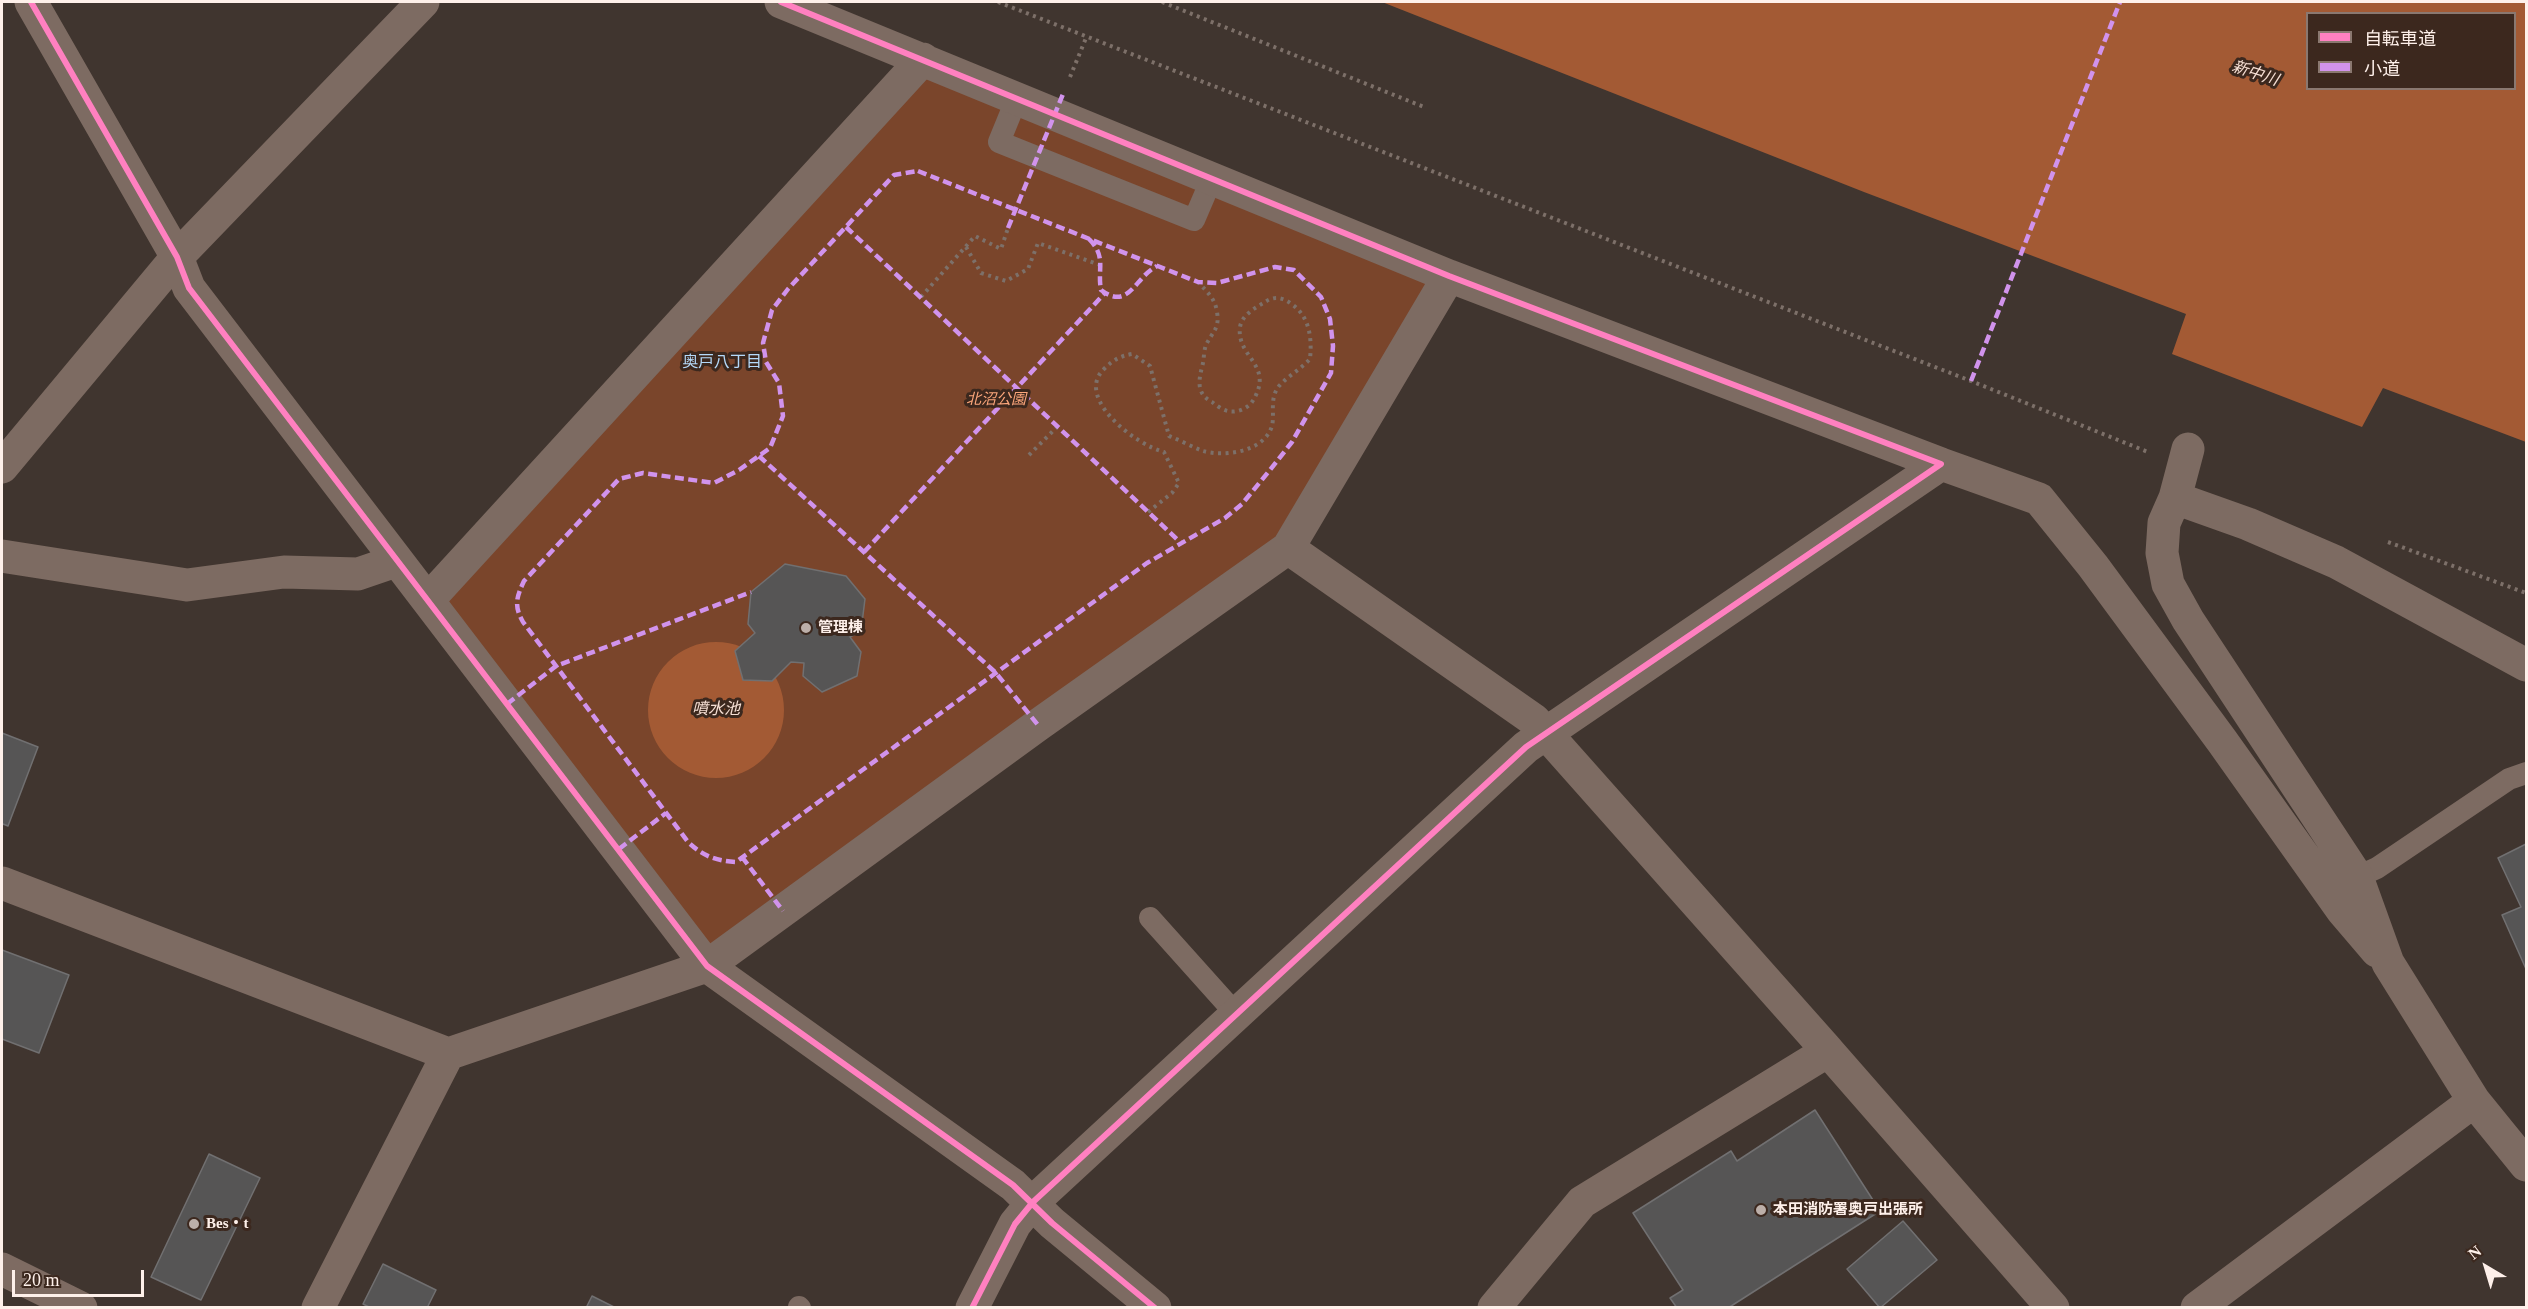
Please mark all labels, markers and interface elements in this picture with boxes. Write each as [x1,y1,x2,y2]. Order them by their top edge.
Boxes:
legend [2306,12,2516,90]
text: 自転車道 [2364,29,2436,49]
water label: 新中川 [2229,57,2281,91]
text: 小道 [2364,59,2400,79]
district label: 奥戸八丁目 [682,353,762,373]
park label: 北沼公園 [966,391,1026,409]
place label: 管理棟 [818,619,863,637]
marker: 管理棟 [799,621,813,635]
water label: 噴水池 [692,700,740,720]
place label: 本田消防署奥戸出張所 [1773,1201,1923,1219]
marker: 本田消防署奥戸出張所 [1754,1203,1768,1217]
place label: Bes・t [206,1215,248,1233]
marker: Bes・t [187,1217,201,1231]
north arrow [2456,1237,2516,1297]
text: N [2465,1242,2484,1263]
scale bar [15,1258,147,1296]
text: 20 m [23,1270,60,1290]

